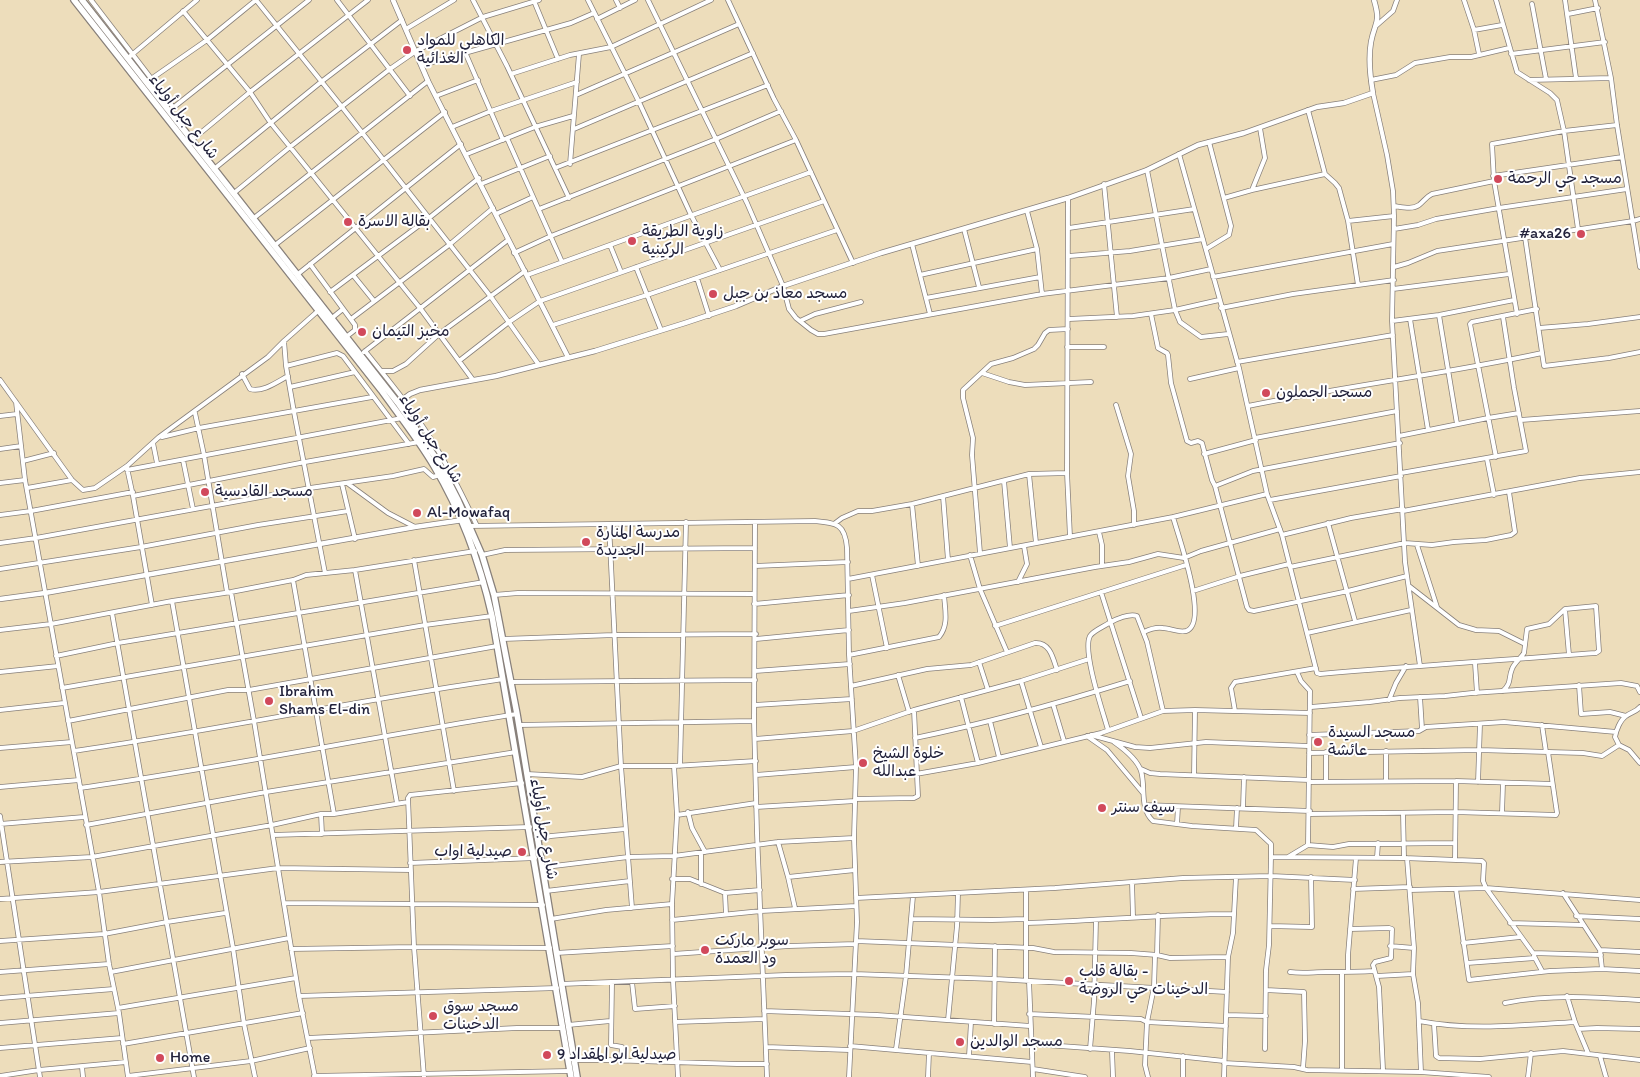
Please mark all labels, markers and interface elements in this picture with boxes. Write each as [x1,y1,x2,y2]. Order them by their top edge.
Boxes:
place label: الكاهلي للمواد الغذائية [417,31,504,69]
marker: الكاهلي للمواد الغذائية [401,44,413,56]
street label: شارع جبل أولياء [144,71,222,163]
place label: مسجد حي الرحمة [1508,169,1622,189]
marker: مسجد حي الرحمة [1492,173,1504,185]
place label: بقالة الاسرة [358,212,430,232]
marker: بقالة الاسرة [342,216,354,228]
place label: زاوية الطريقة الركينية [642,222,724,260]
place label: #axa26 [1520,224,1571,244]
marker: #axa26 [1575,228,1587,240]
marker: زاوية الطريقة الركينية [626,235,638,247]
place label: مسجد معاذ بن جبل [723,284,847,304]
marker: مسجد معاذ بن جبل [707,288,719,300]
place label: مخبز التيمان [372,322,449,342]
marker: مخبز التيمان [356,326,368,338]
place label: مسجد الجملون [1276,383,1372,403]
marker: مسجد الجملون [1260,387,1272,399]
street label: شارع جبل أولياء [394,391,466,487]
place label: مسجد القادسية [215,482,313,502]
marker: مسجد القادسية [199,486,211,498]
place label: Al-Mowafaq [427,503,510,523]
marker: Al-Mowafaq [411,507,423,519]
place label: مدرسة المنارة الجديدة [596,523,680,561]
marker: مدرسة المنارة الجديدة [580,536,592,548]
place label: Ibrahim Shams El-din [279,682,370,720]
marker: Ibrahim Shams El-din [263,695,275,707]
place label: مسجد السيدة عائشة [1328,723,1415,761]
marker: مسجد السيدة عائشة [1312,736,1324,748]
place label: خلوة الشيخ عبدالله [873,744,944,782]
marker: خلوة الشيخ عبدالله [857,757,869,769]
street label: شارع جبل أولياء [525,777,561,881]
place label: سيف سنتر [1112,798,1175,818]
marker: سيف سنتر [1096,802,1108,814]
place label: صيدلية اواب [434,842,512,862]
marker: صيدلية اواب [516,846,528,858]
place label: سوبر ماركت ود العمدة [715,931,789,969]
marker: سوبر ماركت ود العمدة [699,944,711,956]
place label: بقالة قلب - الدخينات حي الروضة [1079,962,1208,1000]
marker: بقالة قلب - الدخينات حي الروضة [1063,975,1075,987]
place label: مسجد سوق الدخينات [443,997,519,1035]
marker: مسجد سوق الدخينات [427,1010,439,1022]
place label: مسجد الوالدين [970,1032,1063,1052]
marker: مسجد الوالدين [954,1036,966,1048]
place label: صيدلية ابو المقداد 9 [557,1045,677,1065]
place label: Home [170,1048,210,1068]
marker: صيدلية ابو المقداد 9 [541,1049,553,1061]
marker: Home [154,1052,166,1064]

